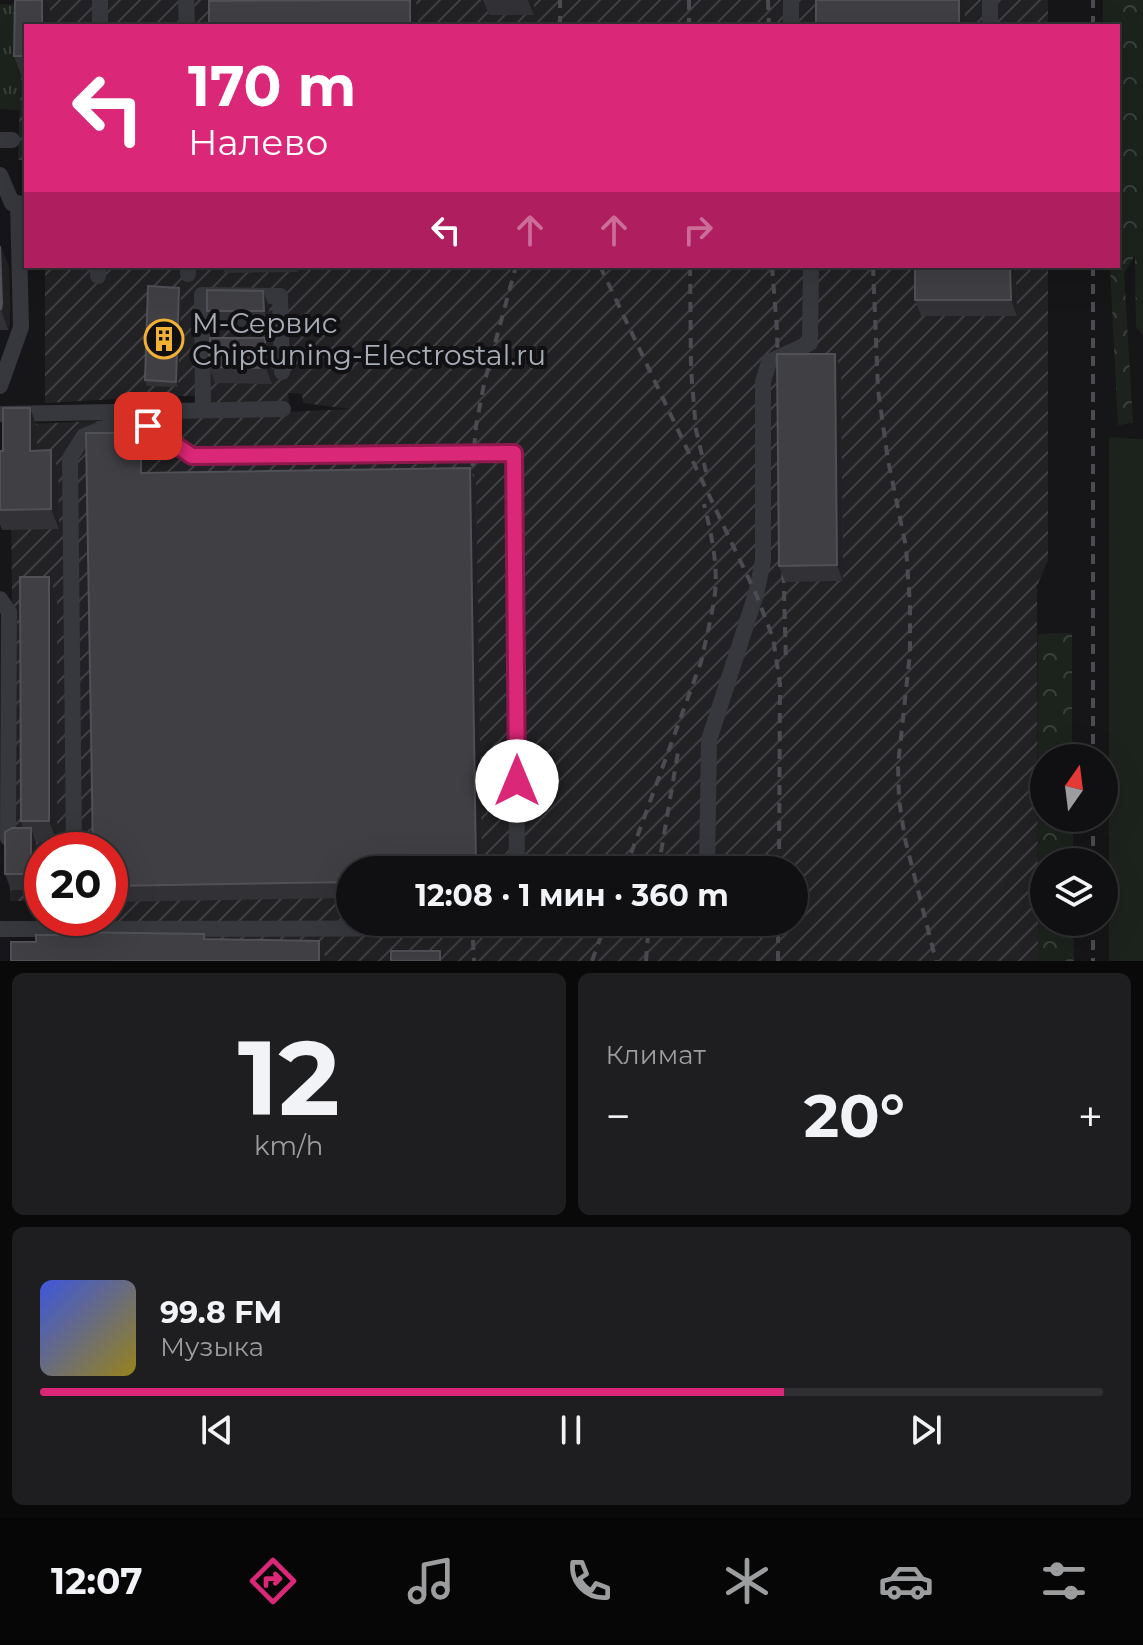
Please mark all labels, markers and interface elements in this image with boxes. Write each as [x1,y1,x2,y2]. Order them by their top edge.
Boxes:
text: 170 m [188,52,356,120]
icon: left [56,56,160,160]
text: Налево [188,120,328,164]
icon: left [424,208,468,252]
icon: ahead [508,208,552,252]
icon: ahead [592,208,636,252]
icon: right [676,208,720,252]
place label: M-Сервис Chiptuning-Electrostal.ru [192,306,546,372]
building icon: M-Сервис Chiptuning-Electrostal.ru [143,318,185,360]
pin [114,392,182,460]
icon: arrive [126,404,170,448]
position arrow [475,739,559,823]
north arrow [1030,744,1118,832]
map controls [1030,744,1118,936]
speed limit sign: 20 [24,832,128,936]
button: layers [1030,848,1118,936]
text: 12:08 · 1 мин · 360 m [415,877,729,914]
text: 12 [238,1014,340,1141]
text: Климат [606,1039,706,1071]
text: 20° [804,1079,905,1152]
text: − [606,1089,631,1143]
text: + [1078,1089,1103,1143]
text: km/h [254,1130,323,1162]
text: 99.8 FM [160,1294,282,1331]
text: Музыка [160,1331,264,1363]
icon: previous [195,1408,239,1452]
icon: pause [549,1408,593,1452]
icon: next [904,1408,948,1452]
icon: directions [245,1553,301,1609]
icon: music [403,1553,459,1609]
icon: phone [561,1553,617,1609]
icon: climate [719,1553,775,1609]
icon: car [878,1553,934,1609]
icon: filters [1036,1553,1092,1609]
text: 12:07 [51,1559,143,1603]

